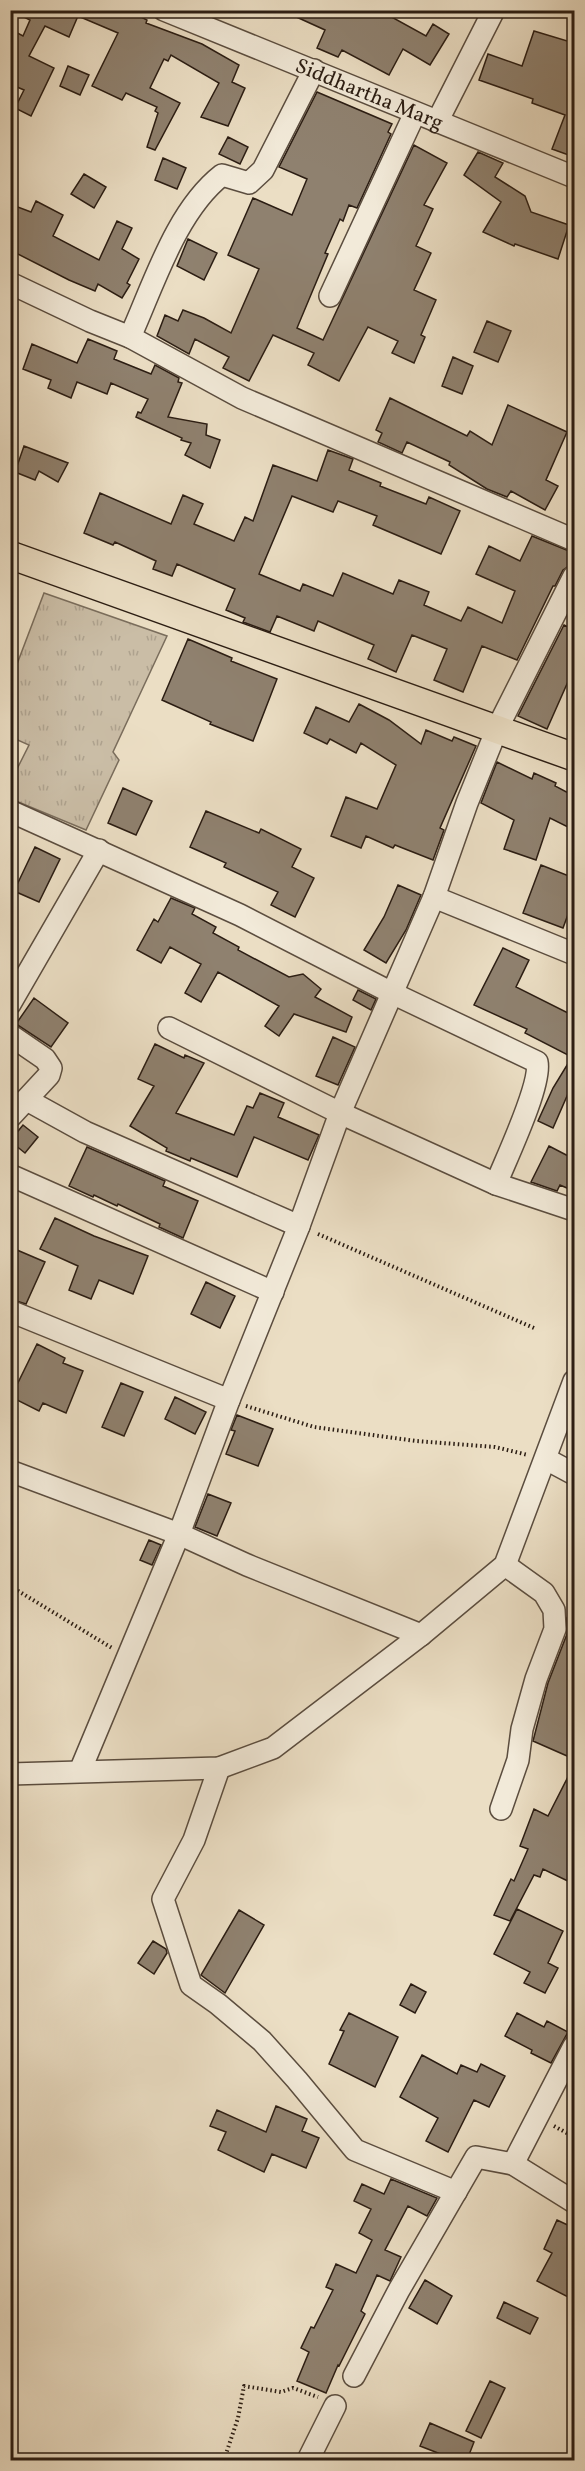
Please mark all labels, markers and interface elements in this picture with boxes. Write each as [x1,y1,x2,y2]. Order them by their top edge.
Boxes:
street label: Siddhartha Marg [291,52,447,138]

